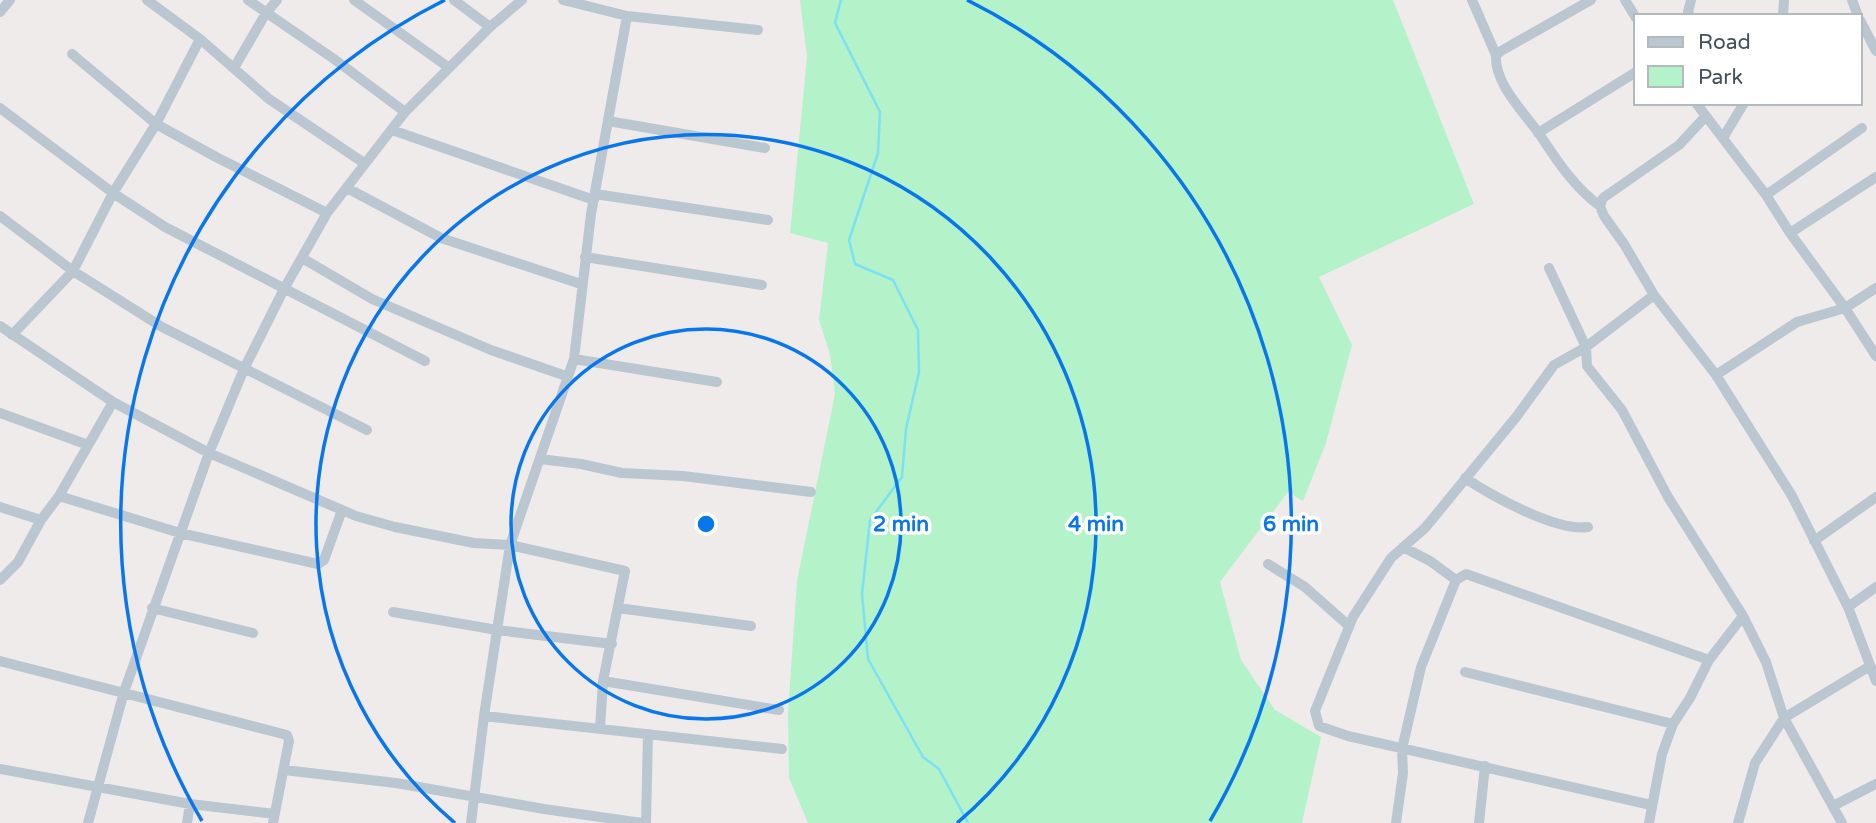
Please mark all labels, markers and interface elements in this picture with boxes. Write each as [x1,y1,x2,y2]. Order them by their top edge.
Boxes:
legend [1634,14,1862,105]
text: Road [1698,30,1751,55]
text: Park [1698,65,1743,90]
centre of rings [694,512,718,536]
text: 2 min [873,512,929,537]
text: 4 min [1068,512,1124,537]
text: 6 min [1263,512,1319,537]

